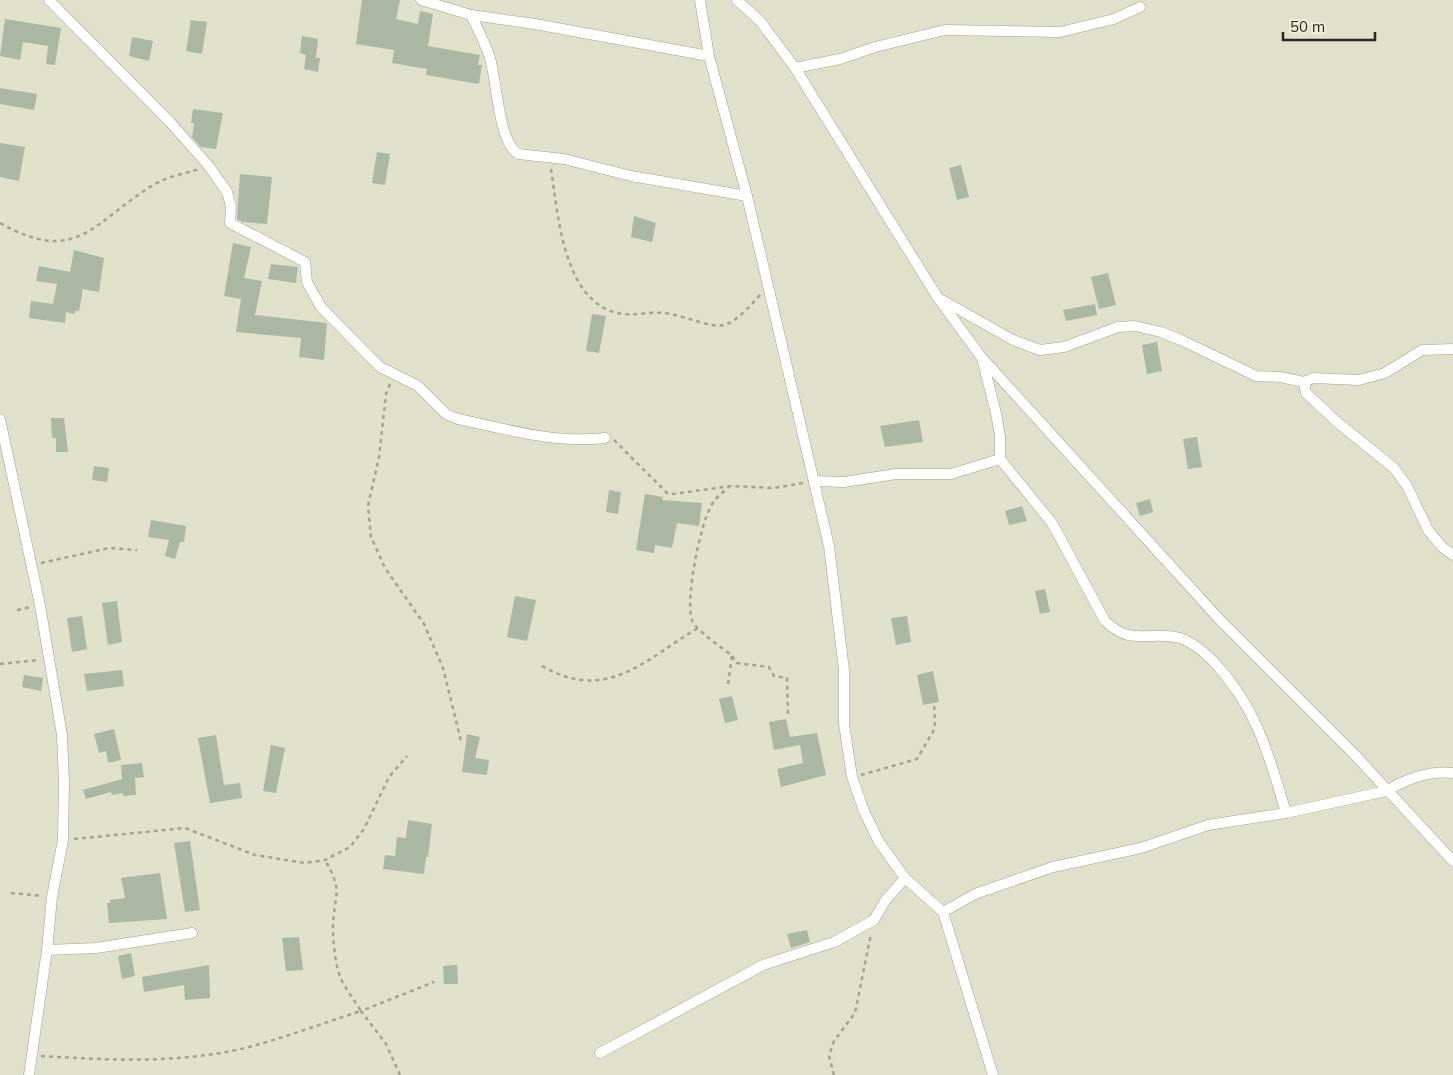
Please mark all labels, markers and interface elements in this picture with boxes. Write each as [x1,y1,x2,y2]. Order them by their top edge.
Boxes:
scale bar [1283,10,1376,42]
text: 50 m [1290,17,1325,36]

